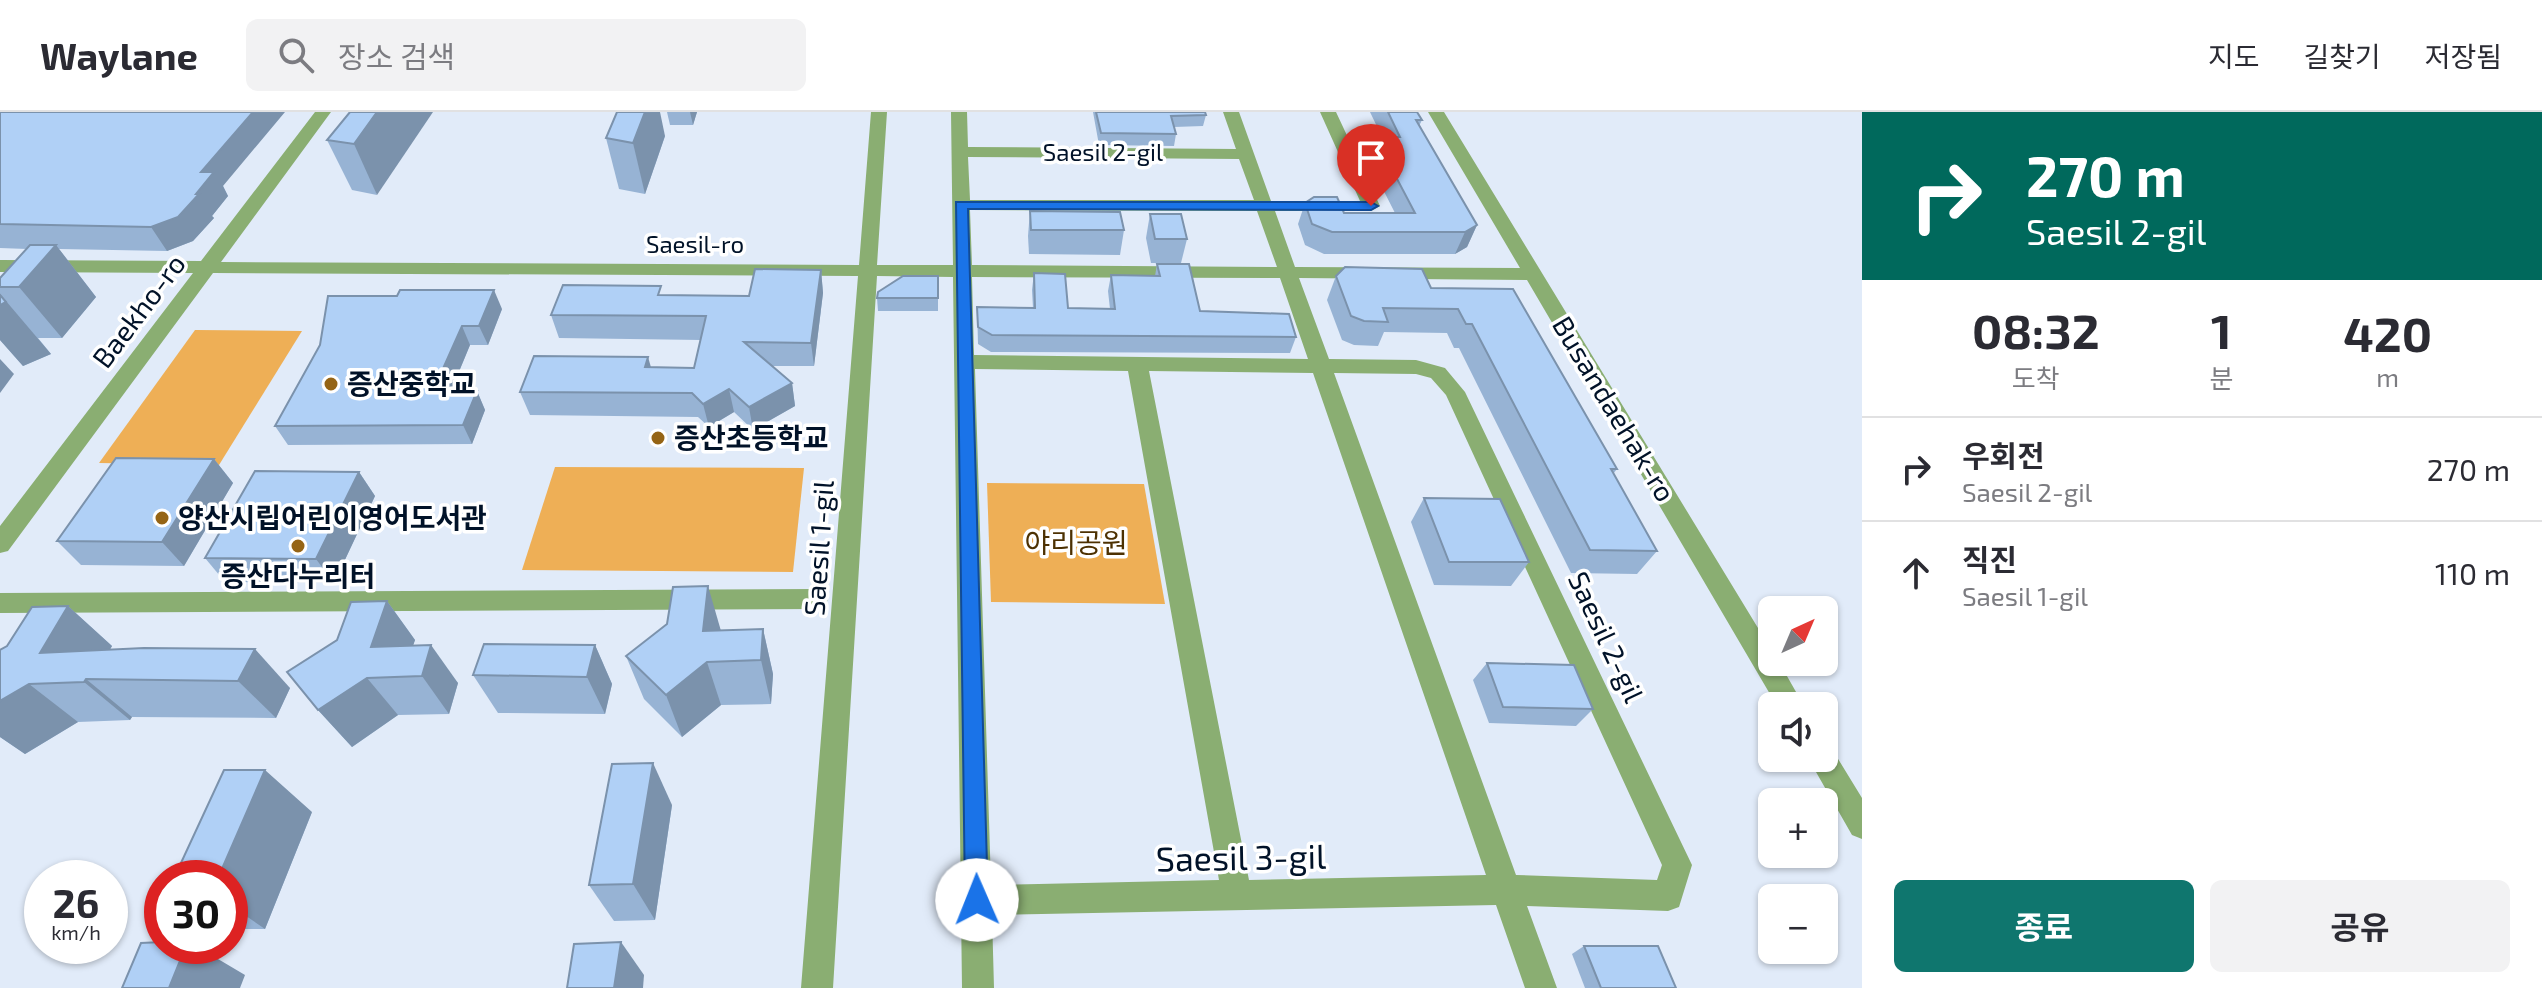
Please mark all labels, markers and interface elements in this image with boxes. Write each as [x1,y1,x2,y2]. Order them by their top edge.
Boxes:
search box [246,19,806,91]
text: Waylane [40,32,198,78]
icon: search [274,33,318,77]
text: 장소 검색 [338,38,455,74]
text: 지도 [2208,39,2259,73]
text: 길찾기 [2303,39,2381,73]
text: 저장됨 [2425,39,2502,73]
pin [1337,124,1405,206]
icon: arrive [1349,136,1393,180]
street label: Saesil 2-gil [1043,137,1163,166]
text: 270 m [2026,141,2185,208]
icon: right [1894,144,1998,248]
text: Saesil 2-gil [2026,209,2206,252]
street label: Saesil-ro [646,229,744,258]
street label: Baekho-ro [84,247,192,374]
text: 08:32 [1972,301,2100,359]
text: 1 [2211,301,2232,359]
text: 420 [2343,304,2432,362]
street label: Busandaehak-ro [1546,310,1684,507]
text: m [2376,361,2399,392]
text: 도착 [2012,362,2060,393]
text: 분 [2209,362,2233,393]
place label: 증산중학교 [347,366,476,400]
marker: 증산중학교 [322,375,340,393]
place label: 증산초등학교 [674,420,829,454]
marker: 증산초등학교 [649,429,667,447]
text: 우회전 [1962,437,2045,473]
icon: right [1894,447,1938,491]
text: 270 m [2427,451,2510,487]
text: Saesil 2-gil [1962,476,2092,507]
street label: Saesil 1-gil [796,478,840,617]
place label: 양산시립어린이영어도서관 [178,500,487,534]
marker: 양산시립어린이영어도서관 [153,509,171,527]
park label: 야리공원 [1024,525,1128,559]
marker: 증산다누리터 [289,537,307,555]
text: 직진 [1962,541,2017,577]
icon: ahead [1894,551,1938,595]
text: 110 m [2435,555,2510,591]
place label: 증산다누리터 [221,558,375,592]
street label: Saesil 2-gil [1562,566,1652,708]
text: Saesil 1-gil [1962,580,2088,611]
north arrow [1758,596,1838,676]
map controls [1758,596,1838,964]
button: sound [1758,692,1838,772]
button: + [1758,788,1838,868]
street label: Saesil 3-gil [1156,835,1326,878]
position arrow [935,858,1019,942]
speed limit sign: 30 [144,860,248,964]
text: 26 [53,878,99,926]
button: 종료 [1894,880,2194,972]
button: 공유 [2210,880,2510,972]
button: − [1758,884,1838,964]
text: km/h [51,920,101,944]

